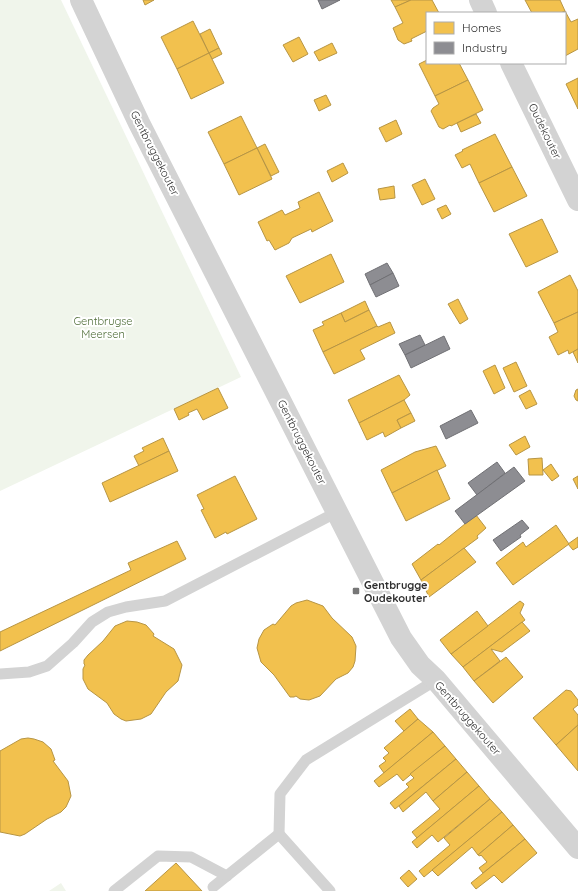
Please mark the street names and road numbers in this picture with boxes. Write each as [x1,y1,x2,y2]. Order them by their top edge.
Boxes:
street label: Oudekouter [526,101,565,162]
street label: Gentbruggekouter [128,108,183,198]
street label: Gentbruggekouter [275,397,330,487]
street label: Gentbruggekouter [432,678,504,758]

